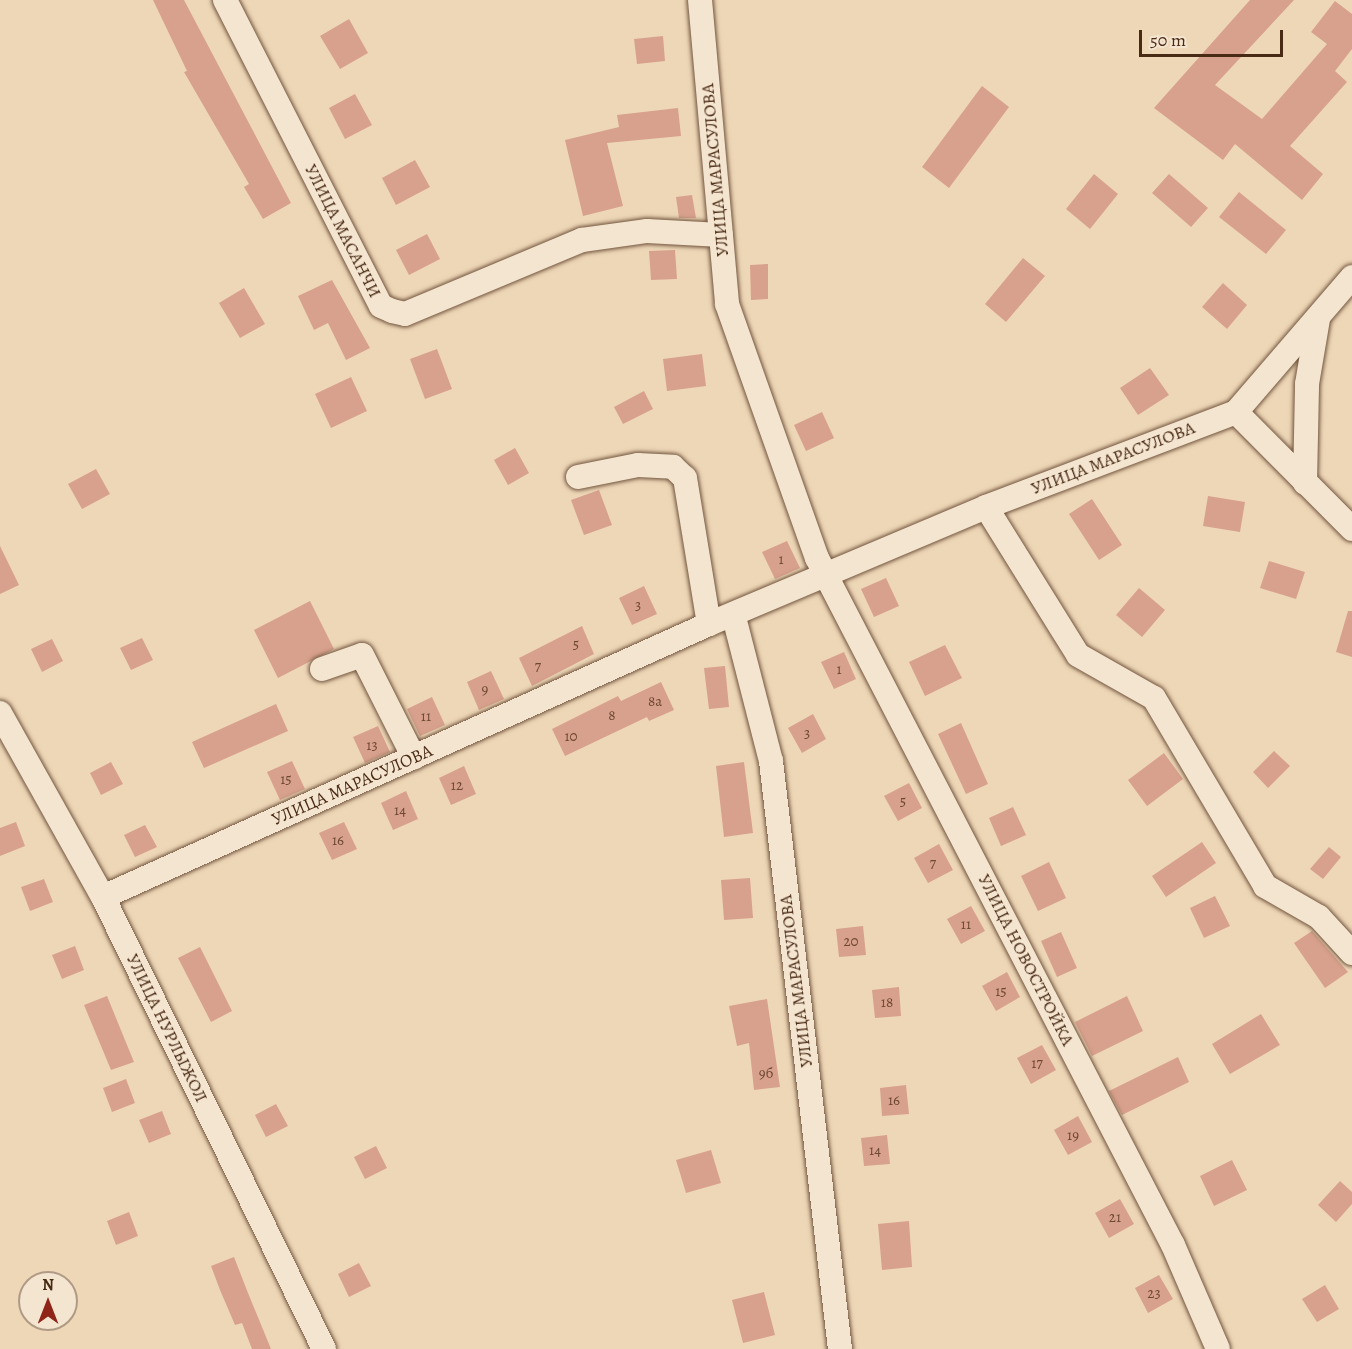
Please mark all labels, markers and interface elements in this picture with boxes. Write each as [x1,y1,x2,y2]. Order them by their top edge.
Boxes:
scale bar [1142,18,1286,56]
text: 50 m [1150,28,1186,52]
street label: УЛИЦА МАРАСУЛОВА [697,83,733,257]
street label: УЛИЦА МАСАНЧИ [300,161,386,301]
street label: УЛИЦА МАРАСУЛОВА [1028,417,1198,499]
house number: 1 [778,551,784,569]
house number: 3 [635,597,641,615]
house number: 5 [573,636,579,654]
house number: 7 [535,658,541,676]
house number: 1 [836,661,842,679]
house number: 9 [482,681,488,699]
house number: 8а [648,693,662,711]
house number: 8 [608,707,616,725]
house number: 11 [421,708,431,726]
house number: 3 [804,725,810,743]
house number: 10 [564,728,578,746]
house number: 13 [366,737,378,755]
street label: УЛИЦА МАРАСУЛОВА [268,740,436,830]
house number: 15 [280,771,292,789]
house number: 12 [451,777,463,795]
house number: 5 [900,793,906,811]
house number: 14 [394,802,406,820]
house number: 16 [332,832,344,850]
house number: 7 [930,855,936,873]
street label: УЛИЦА НОВОСТРОЙКА [973,871,1079,1049]
street label: УЛИЦА МАРАСУЛОВА [775,893,817,1069]
house number: 11 [961,916,971,934]
house number: 20 [843,933,859,951]
street label: УЛИЦА НУРЛЫЖОЛ [122,950,212,1106]
house number: 15 [995,983,1007,1001]
house number: 18 [881,994,893,1012]
house number: 17 [1031,1055,1043,1073]
house number: 9б [759,1065,773,1083]
house number: 16 [888,1092,900,1110]
house number: 19 [1067,1127,1079,1145]
house number: 14 [869,1142,881,1160]
house number: 21 [1109,1209,1121,1227]
north arrow [18,1271,78,1331]
text: N [42,1274,54,1296]
house number: 23 [1147,1285,1161,1303]

